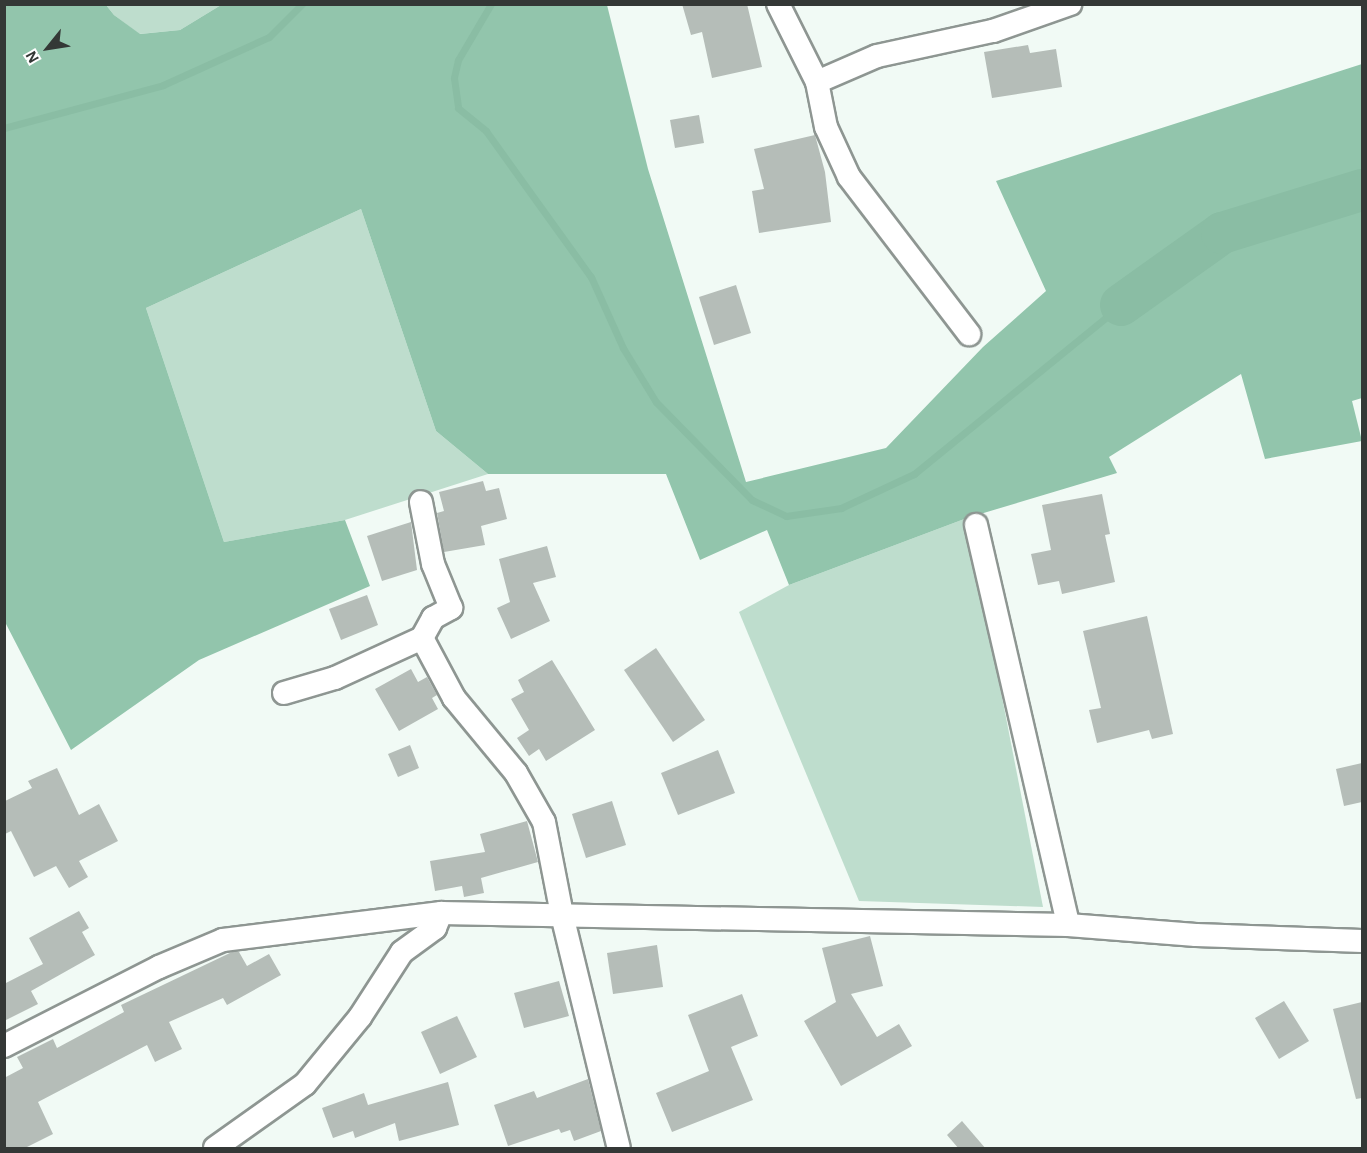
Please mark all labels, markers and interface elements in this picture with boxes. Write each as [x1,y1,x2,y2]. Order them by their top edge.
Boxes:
north arrow [18,18,78,78]
text: N [23,48,42,66]

